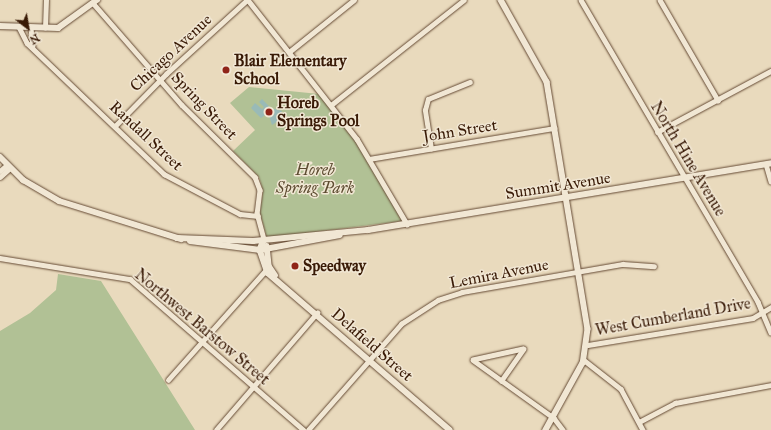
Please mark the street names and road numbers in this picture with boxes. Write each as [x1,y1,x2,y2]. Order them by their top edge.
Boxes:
street label: Chicago Avenue [126,10,216,96]
street label: Spring Street [167,68,241,144]
street label: Randall Street [105,97,187,175]
street label: North Hine Avenue [646,98,730,220]
street label: John Street [421,116,499,146]
street label: Summit Avenue [504,168,612,204]
street label: Lemira Avenue [448,255,550,293]
street label: Northwest Barstow Street [131,265,273,389]
street label: West Cumberland Drive [594,294,752,340]
street label: Delafield Street [327,304,417,386]

